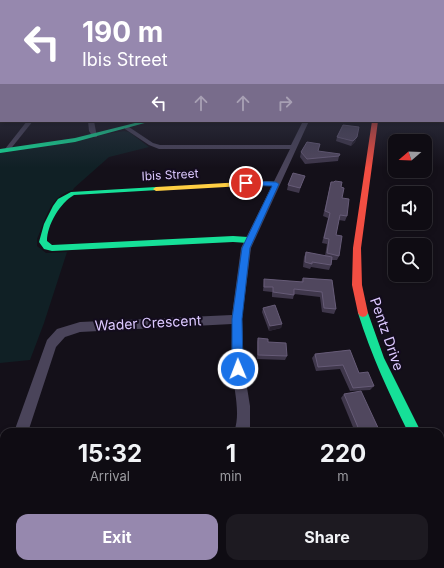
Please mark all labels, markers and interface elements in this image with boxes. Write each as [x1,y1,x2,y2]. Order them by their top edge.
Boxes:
text: 190 m [82,15,163,49]
icon: left [16,16,68,68]
text: Ibis Street [82,49,168,70]
icon: left [148,92,170,114]
icon: ahead [190,92,212,114]
icon: ahead [232,92,254,114]
icon: right [274,92,296,114]
north arrow [388,134,432,178]
map controls [388,134,432,282]
street label: Ibis Street [141,166,199,183]
pin [229,166,263,200]
icon: arrive [235,172,257,194]
button: sound [388,186,432,230]
button: search [388,238,432,282]
street label: Pentz Drive [367,295,408,373]
street label: Wader Crescent [94,311,202,334]
position arrow [217,348,259,390]
text: 15:32 [78,439,142,468]
text: 1 [226,439,236,468]
text: 220 [320,439,366,468]
text: Arrival [90,468,130,484]
text: min [220,468,242,484]
text: m [337,468,349,484]
button: Exit [16,514,218,560]
button: Share [226,514,428,560]

